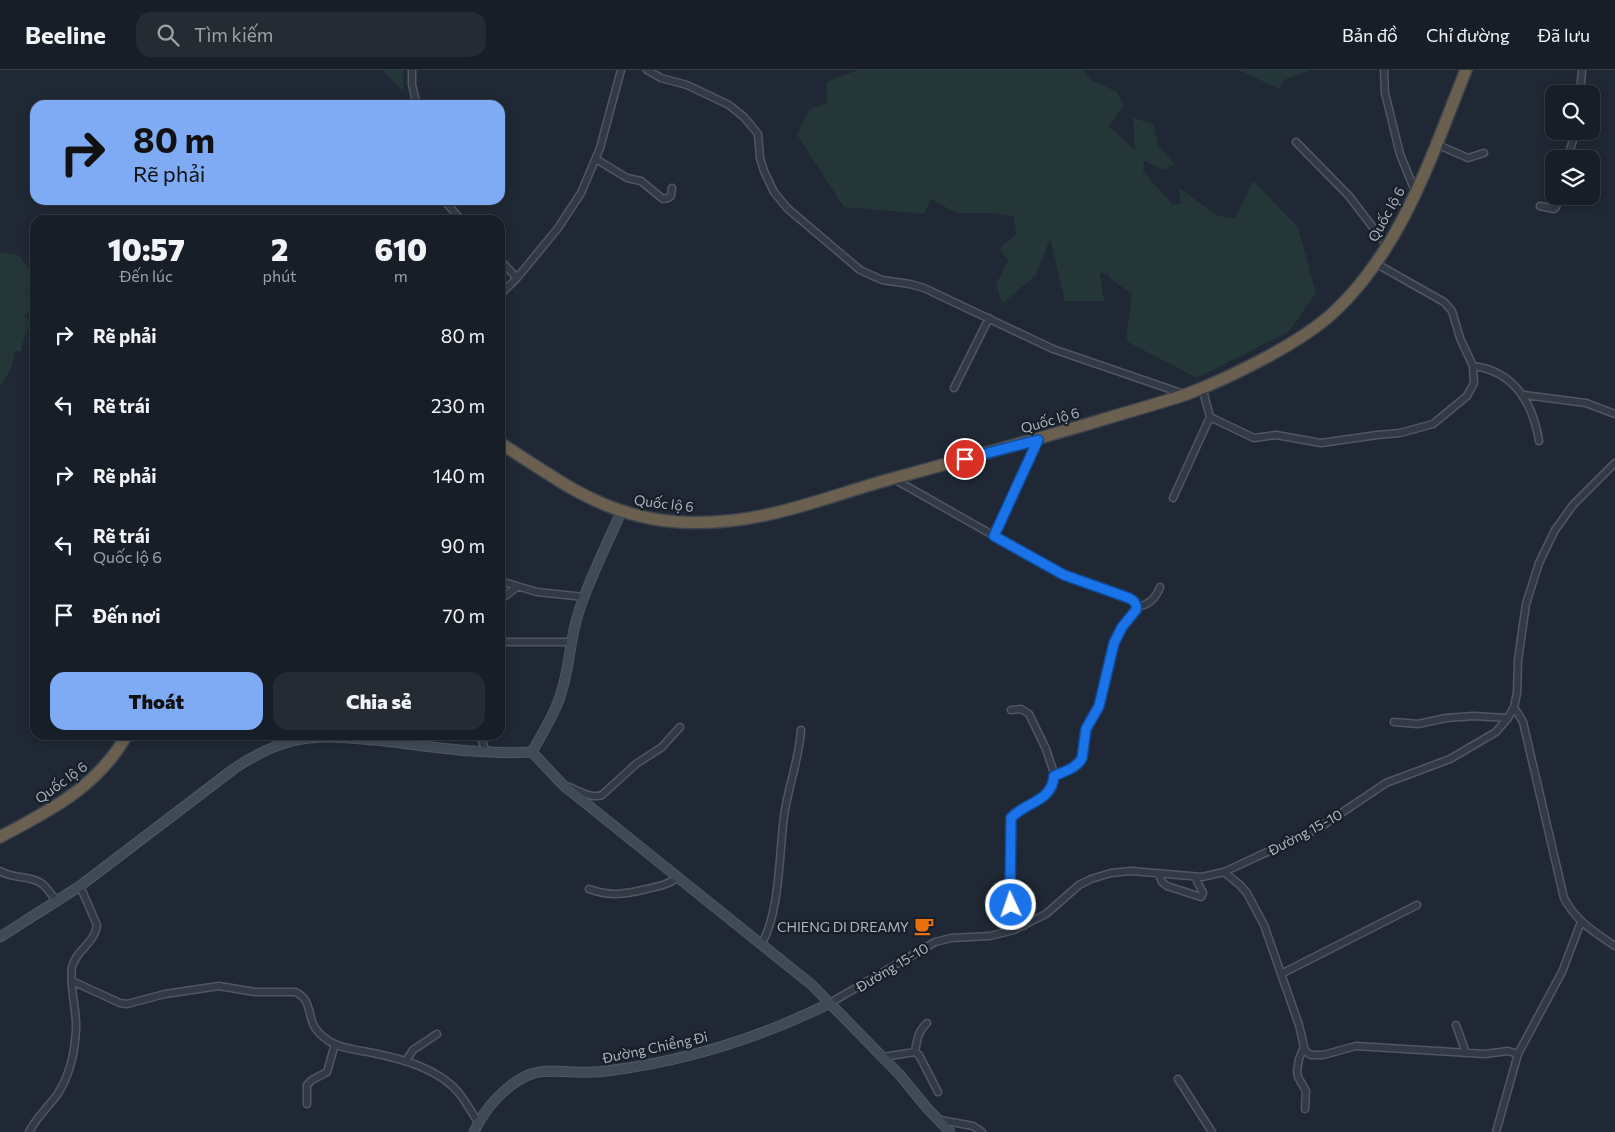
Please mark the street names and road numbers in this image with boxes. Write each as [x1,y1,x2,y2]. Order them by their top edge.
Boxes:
street label: Quốc lộ 6 [1364,183,1408,245]
street label: Quốc lộ 6 [1019,404,1081,436]
street label: Quốc lộ 6 [633,491,695,515]
street label: Quốc lộ 6 [32,757,90,807]
street label: Đường 15-10 [1264,805,1345,859]
street label: Đường 15-10 [852,939,931,996]
street label: Đường Chiềng Đi [600,1028,709,1067]

